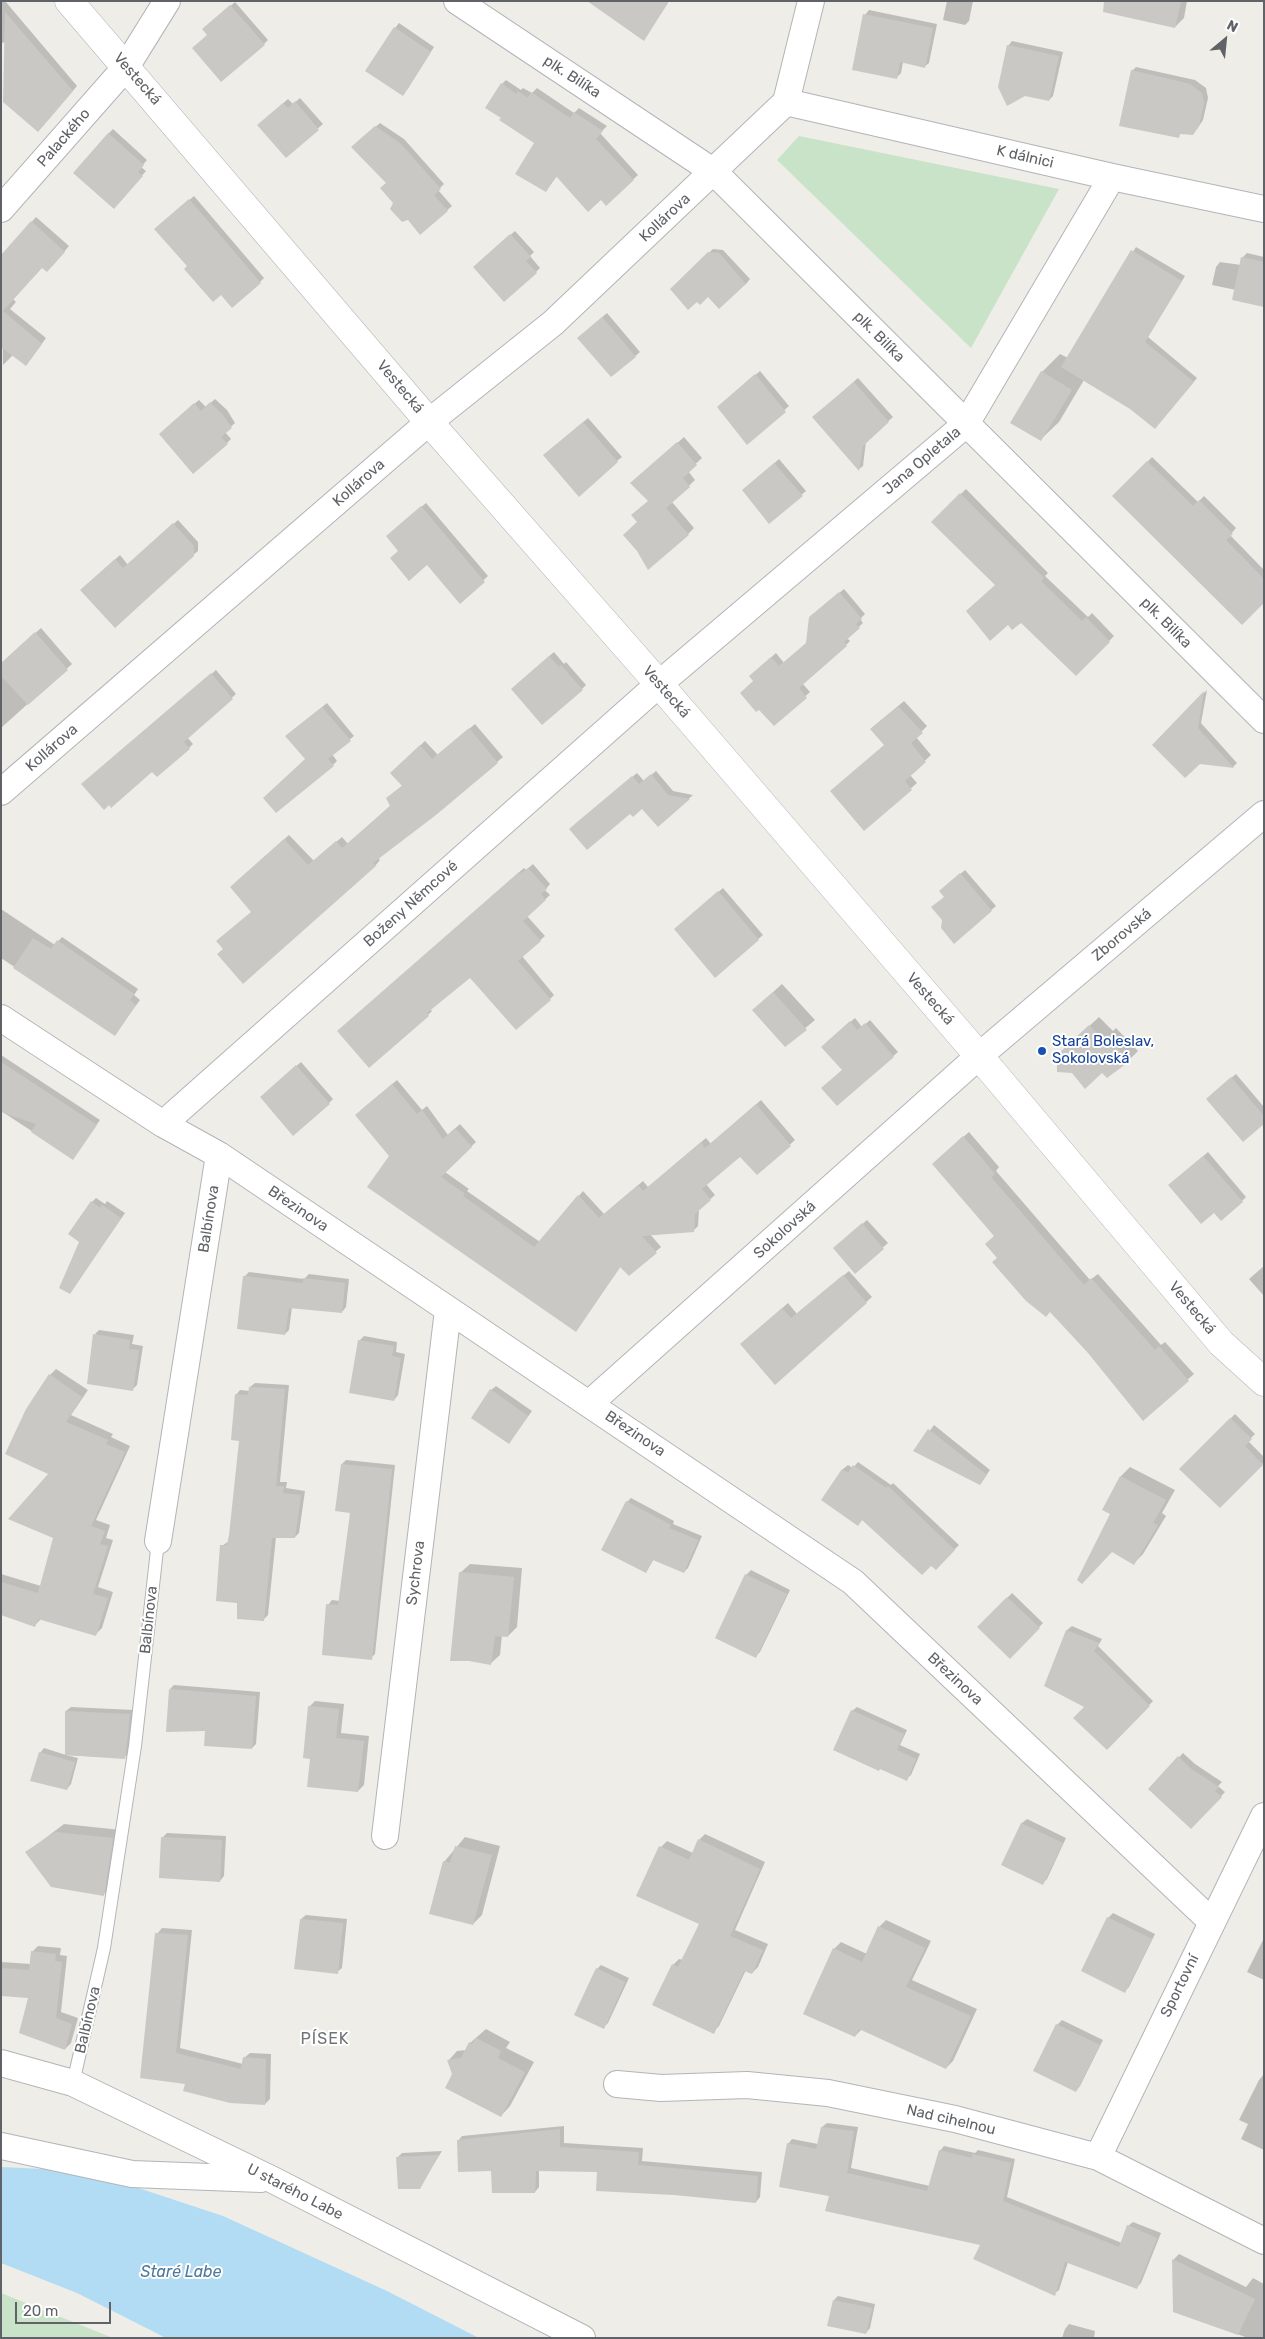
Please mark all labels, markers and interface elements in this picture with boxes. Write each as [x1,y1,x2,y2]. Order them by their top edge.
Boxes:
north arrow [1200,15,1250,65]
text: N [1224,16,1241,36]
street label: Vestecká [109,49,165,109]
street label: plk. Bilíka [540,52,604,102]
street label: Palackého [34,105,94,171]
street label: K dálnici [995,142,1055,172]
street label: Kollárova [636,190,694,246]
street label: plk. Bilíka [850,308,908,366]
street label: Vestecká [373,357,427,417]
street label: Jana Opletala [879,423,965,499]
street label: Kollárova [329,456,389,510]
street label: plk. Bilíka [1137,594,1195,652]
street label: Vestecká [638,662,694,722]
street label: Kollárova [22,721,82,775]
street label: Boženy Němcové [360,857,462,951]
street label: Zborovská [1089,905,1155,965]
street label: Vestecká [902,969,958,1029]
place label: Stará Boleslav, Sokolovská [1052,1033,1154,1068]
marker: Stará Boleslav, Sokolovská [1036,1045,1048,1057]
street label: Březinova [264,1182,332,1236]
street label: Balbínova [195,1184,223,1254]
street label: Sokolovská [750,1197,820,1263]
street label: Vestecká [1165,1278,1219,1338]
street label: Březinova [601,1407,669,1461]
street label: Sychrova [403,1540,429,1606]
street label: Balbínova [136,1585,162,1655]
street label: Březinova [924,1649,986,1709]
street label: Sportovní [1157,1952,1203,2020]
street label: Balbínova [72,1985,104,2055]
district label: PÍSEK [300,2029,350,2049]
street label: Nad cihelnou [905,2101,997,2139]
street label: U starého Labe [244,2160,346,2224]
water label: Staré Labe [140,2262,222,2282]
scale bar [18,2292,114,2324]
text: 20 m [23,2302,58,2320]

